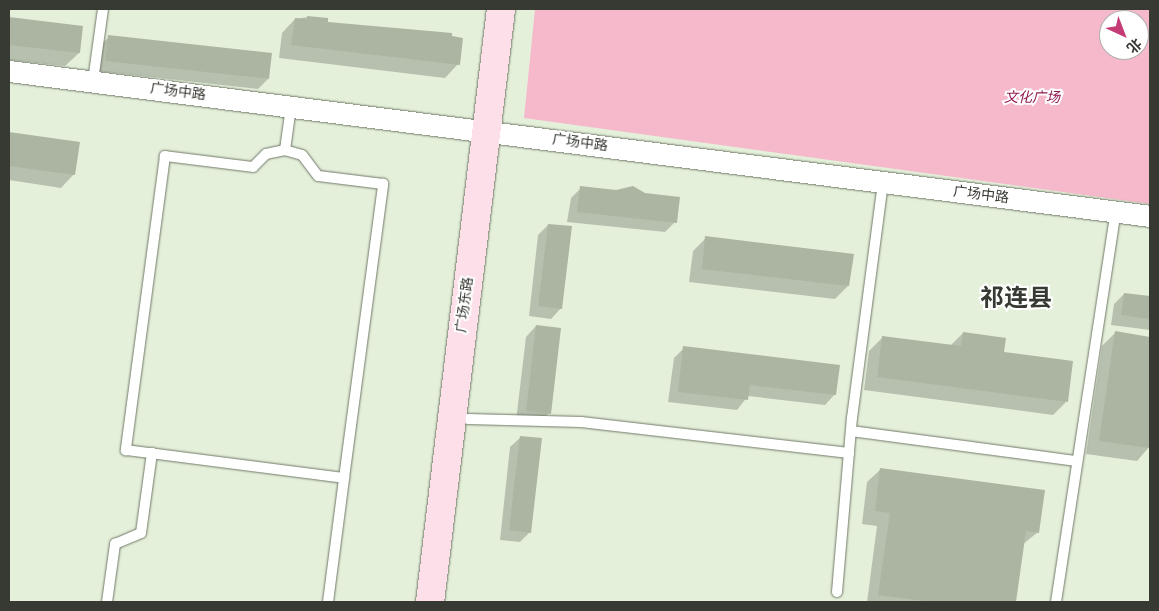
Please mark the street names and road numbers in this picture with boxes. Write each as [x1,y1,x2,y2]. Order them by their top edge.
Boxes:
street label: 广场中路 [149,80,207,104]
street label: 广场中路 [551,131,609,155]
street label: 广场中路 [952,183,1010,207]
street label: 广场东路 [453,276,477,334]

